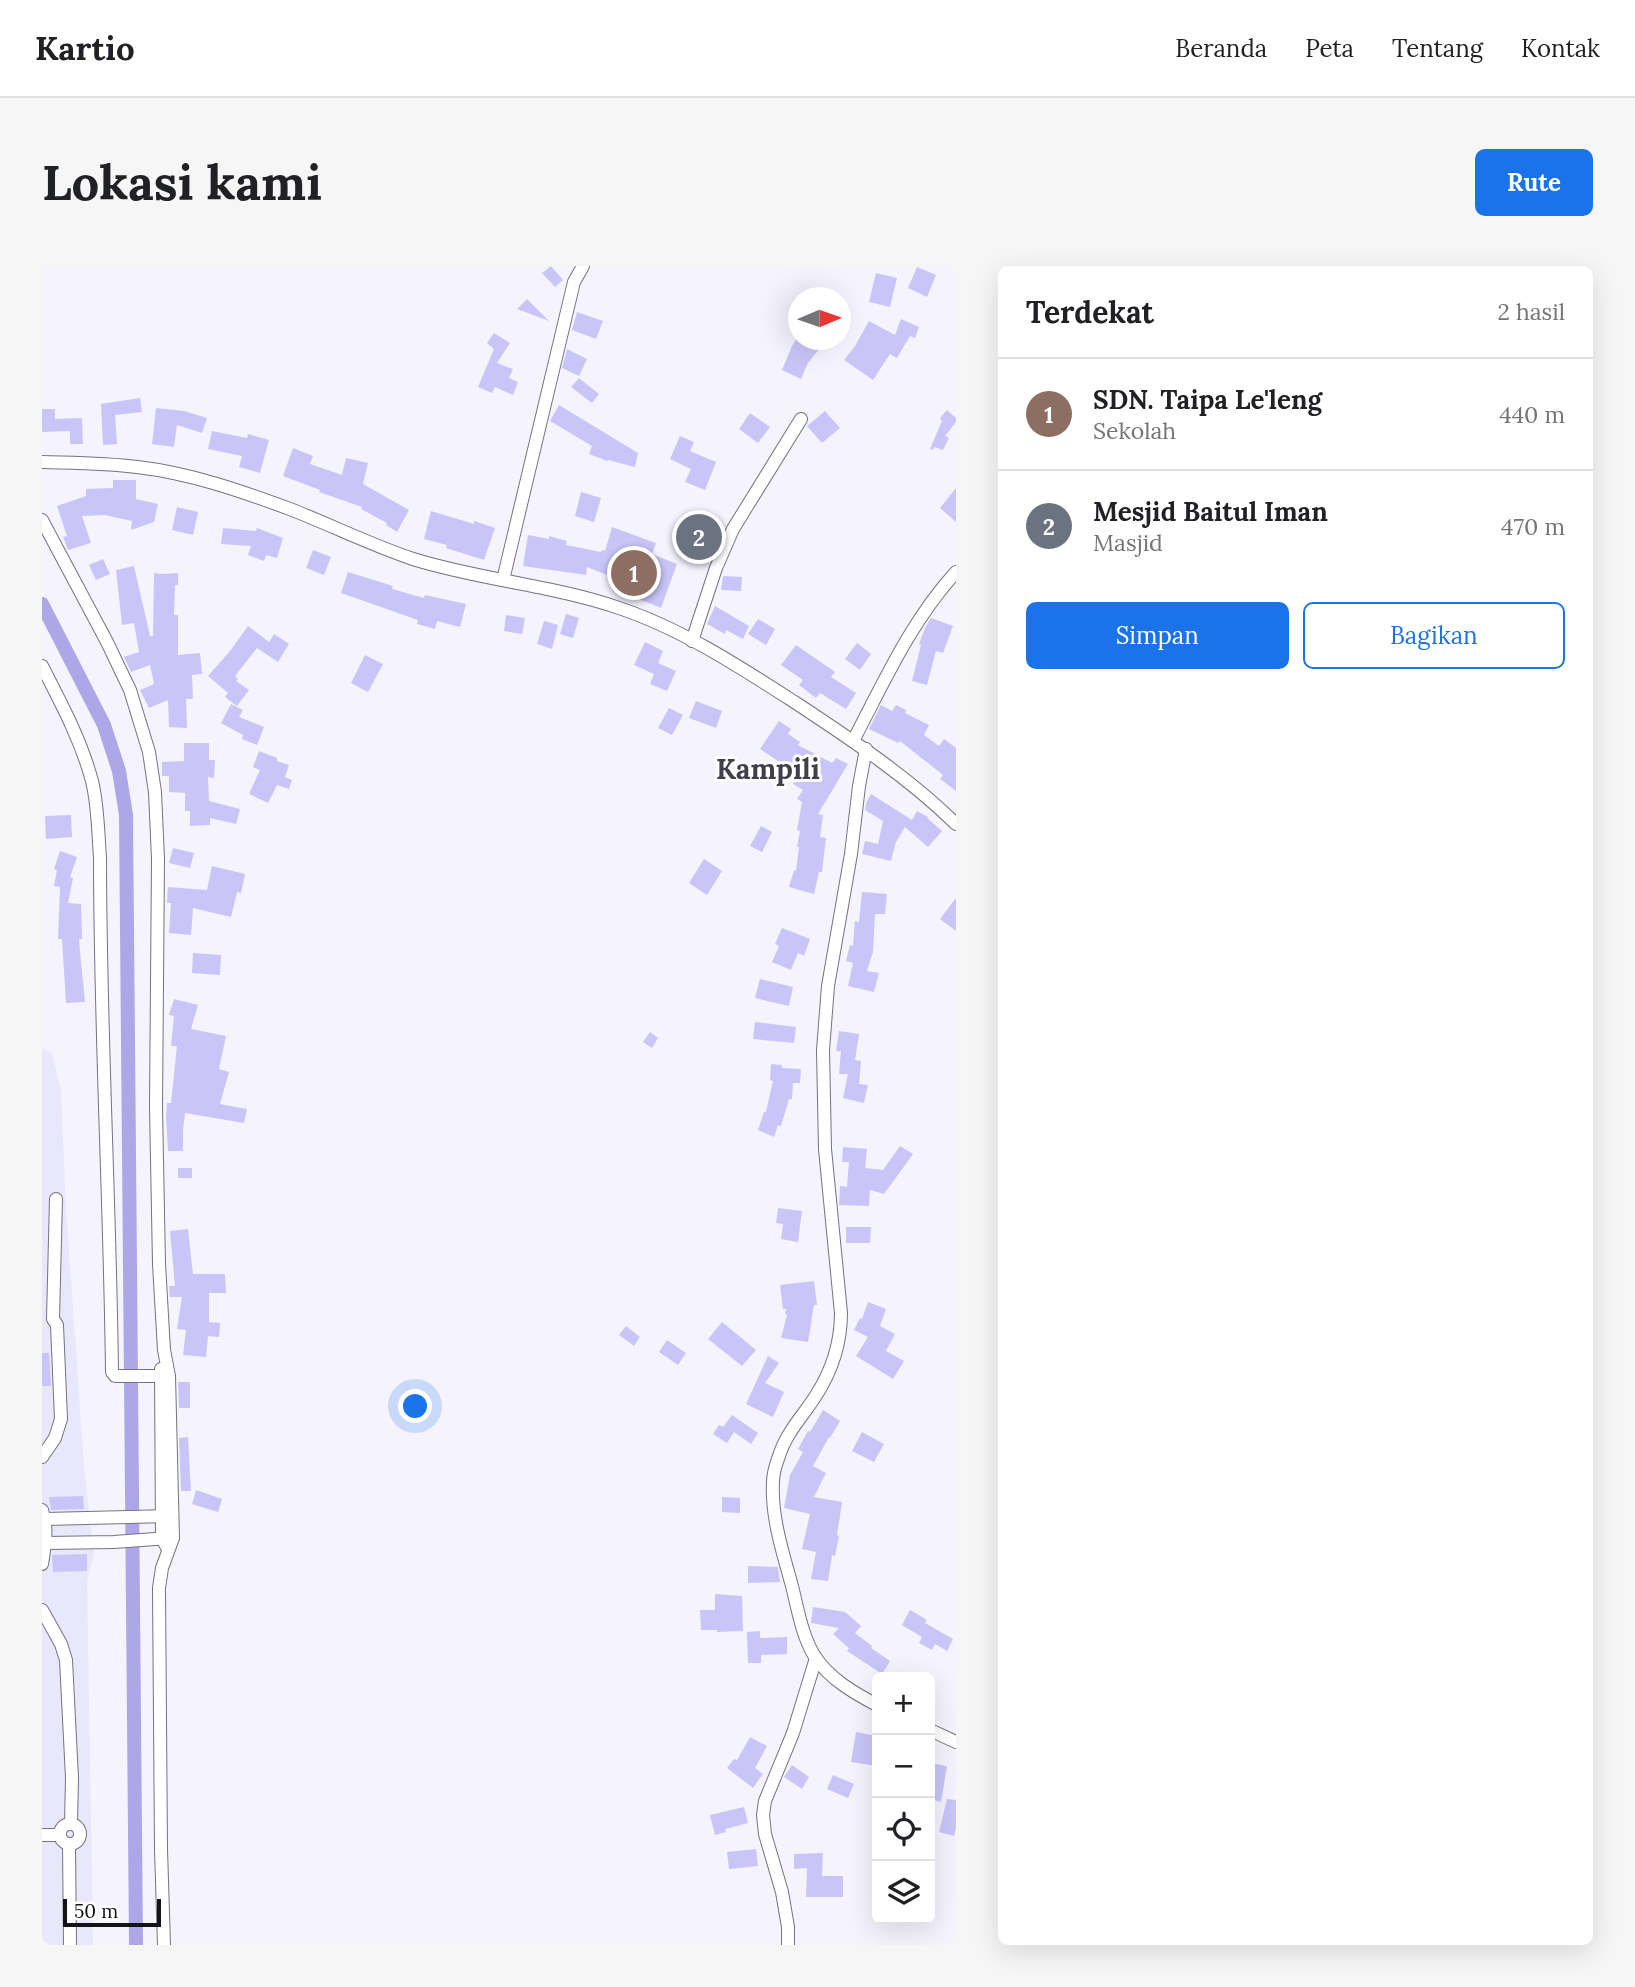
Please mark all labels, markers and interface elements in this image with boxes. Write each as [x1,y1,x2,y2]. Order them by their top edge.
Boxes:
text: Kartio [35,27,135,69]
text: Beranda [1175,33,1267,64]
text: Peta [1305,33,1354,64]
text: Tentang [1392,33,1483,64]
text: Kontak [1521,33,1600,64]
button: Rute [1475,149,1593,216]
text: Lokasi kami [42,151,322,213]
north arrow [788,287,851,350]
text: Terdekat [1026,293,1154,331]
text: 2 hasil [1498,297,1565,326]
text: SDN. Taipa Le'leng [1093,383,1322,416]
text: 1 [1044,400,1054,429]
text: 440 m [1499,400,1565,429]
text: Sekolah [1093,416,1176,445]
text: Mesjid Baitul Iman [1093,495,1328,528]
pin: 2 [676,511,722,563]
text: 2 [1043,512,1055,541]
text: 470 m [1501,512,1565,541]
text: Masjid [1093,528,1163,557]
pin: 1 [611,547,657,599]
button: Simpan [1026,602,1289,669]
button: Bagikan [1303,602,1565,669]
district label: Kampili [716,751,820,787]
your location [398,1389,432,1423]
map controls [872,1672,935,1924]
button: + [872,1672,935,1735]
button: − [872,1735,935,1798]
button: locate [872,1798,935,1861]
button: layers [872,1861,935,1924]
scale bar [63,1896,161,1928]
text: 50 m [74,1899,118,1923]

